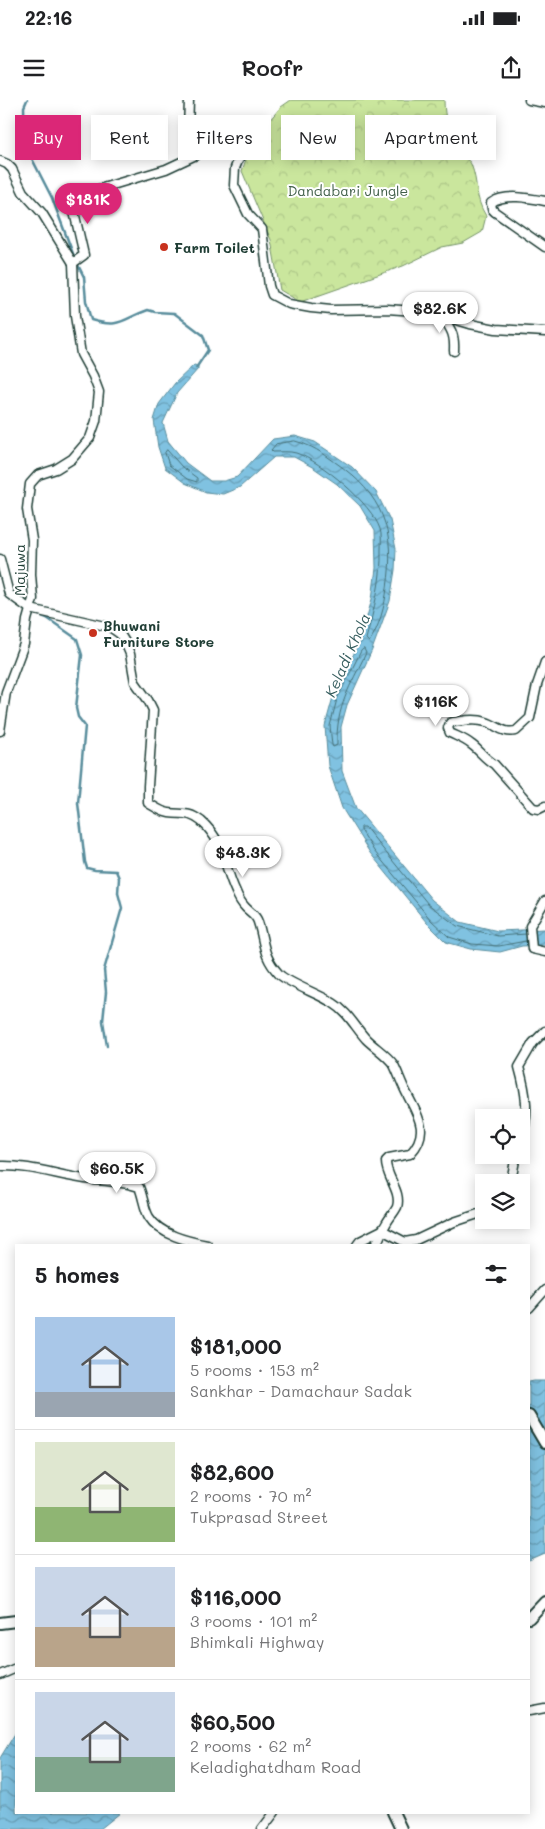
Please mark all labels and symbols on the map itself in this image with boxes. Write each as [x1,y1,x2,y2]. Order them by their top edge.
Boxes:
park label: Dandabari Jungle [288,181,408,200]
pin: $181K [53,182,123,225]
place label: Farm Toilet [174,238,255,257]
marker: Farm Toilet [158,241,170,253]
pin: $82.6K [399,292,481,334]
street label: Majuwa [10,544,29,596]
water label: Keladi Khola [320,610,374,700]
place label: Bhuwani Furniture Store [103,616,214,651]
marker: Bhuwani Furniture Store [87,627,99,639]
pin: $116K [401,684,471,727]
pin: $48.3K [202,836,284,878]
pin: $60.5K [76,1152,158,1194]

